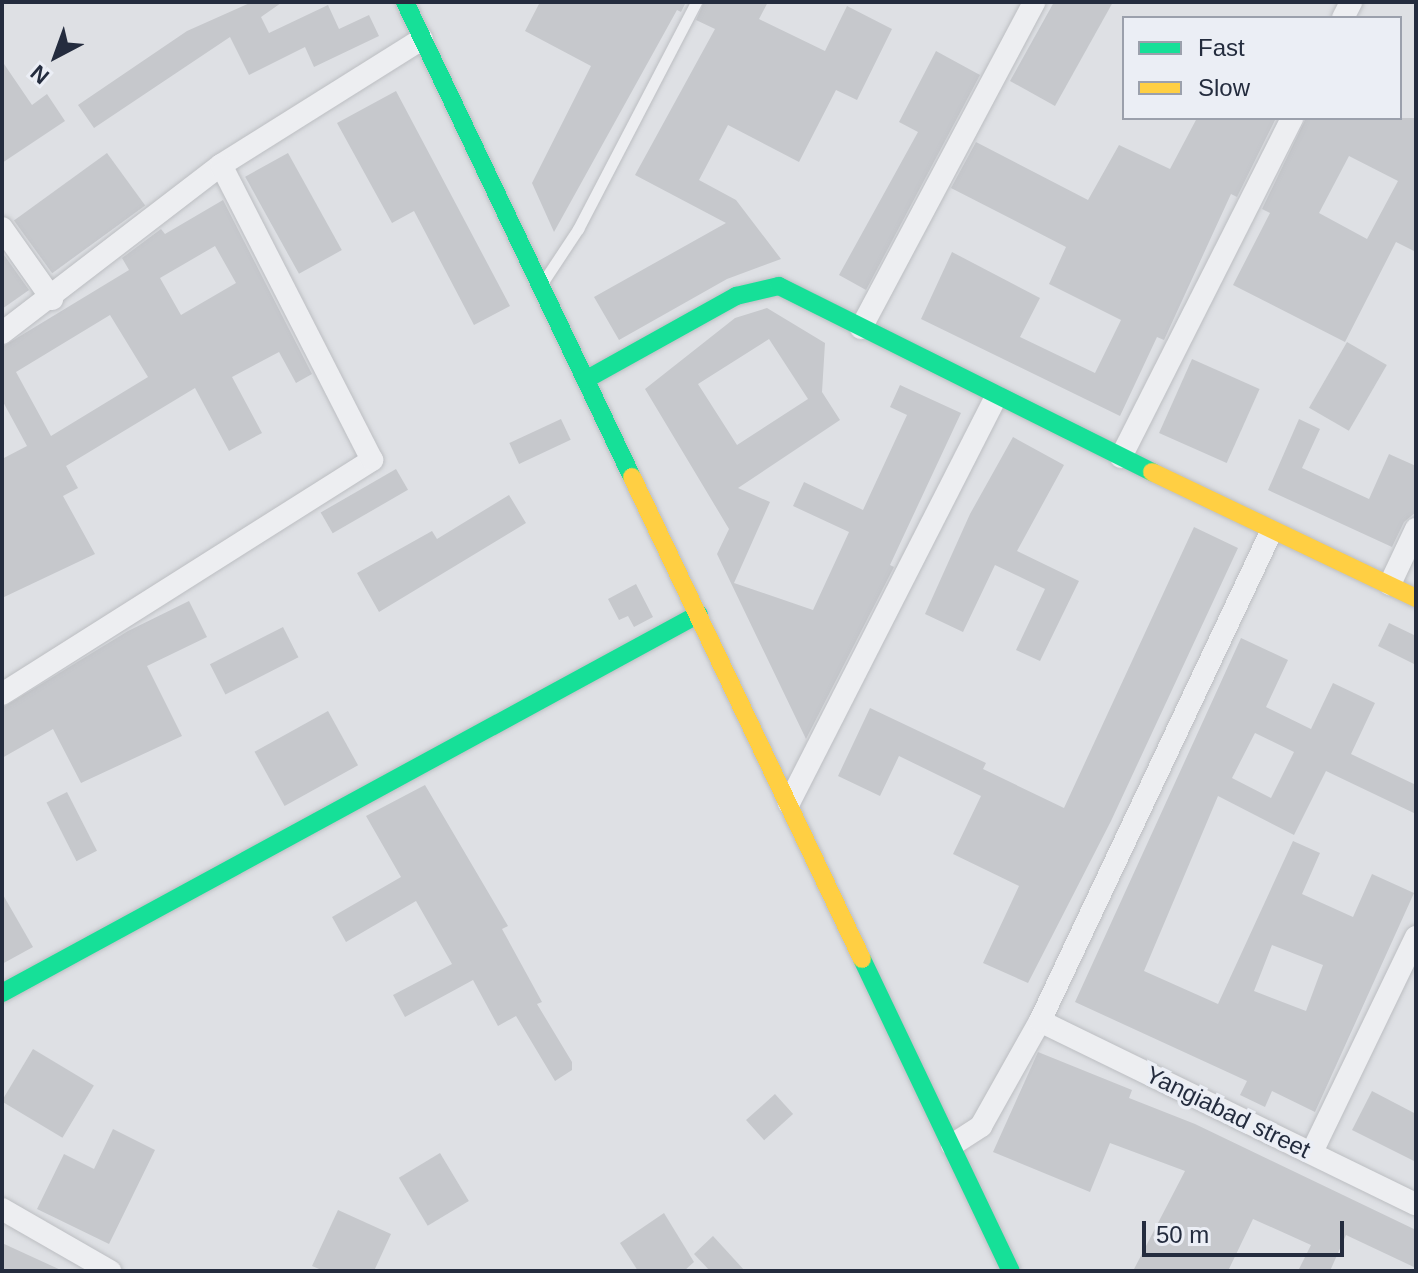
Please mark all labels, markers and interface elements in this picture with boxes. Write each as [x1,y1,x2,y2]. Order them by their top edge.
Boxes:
north arrow [16,16,96,96]
legend [1122,16,1402,120]
text: Fast [1198,34,1245,61]
text: N [26,60,54,89]
text: Slow [1198,74,1250,101]
street label: Yangiabad street [1141,1060,1315,1164]
scale bar [1146,1205,1348,1255]
text: 50 m [1156,1221,1209,1248]

